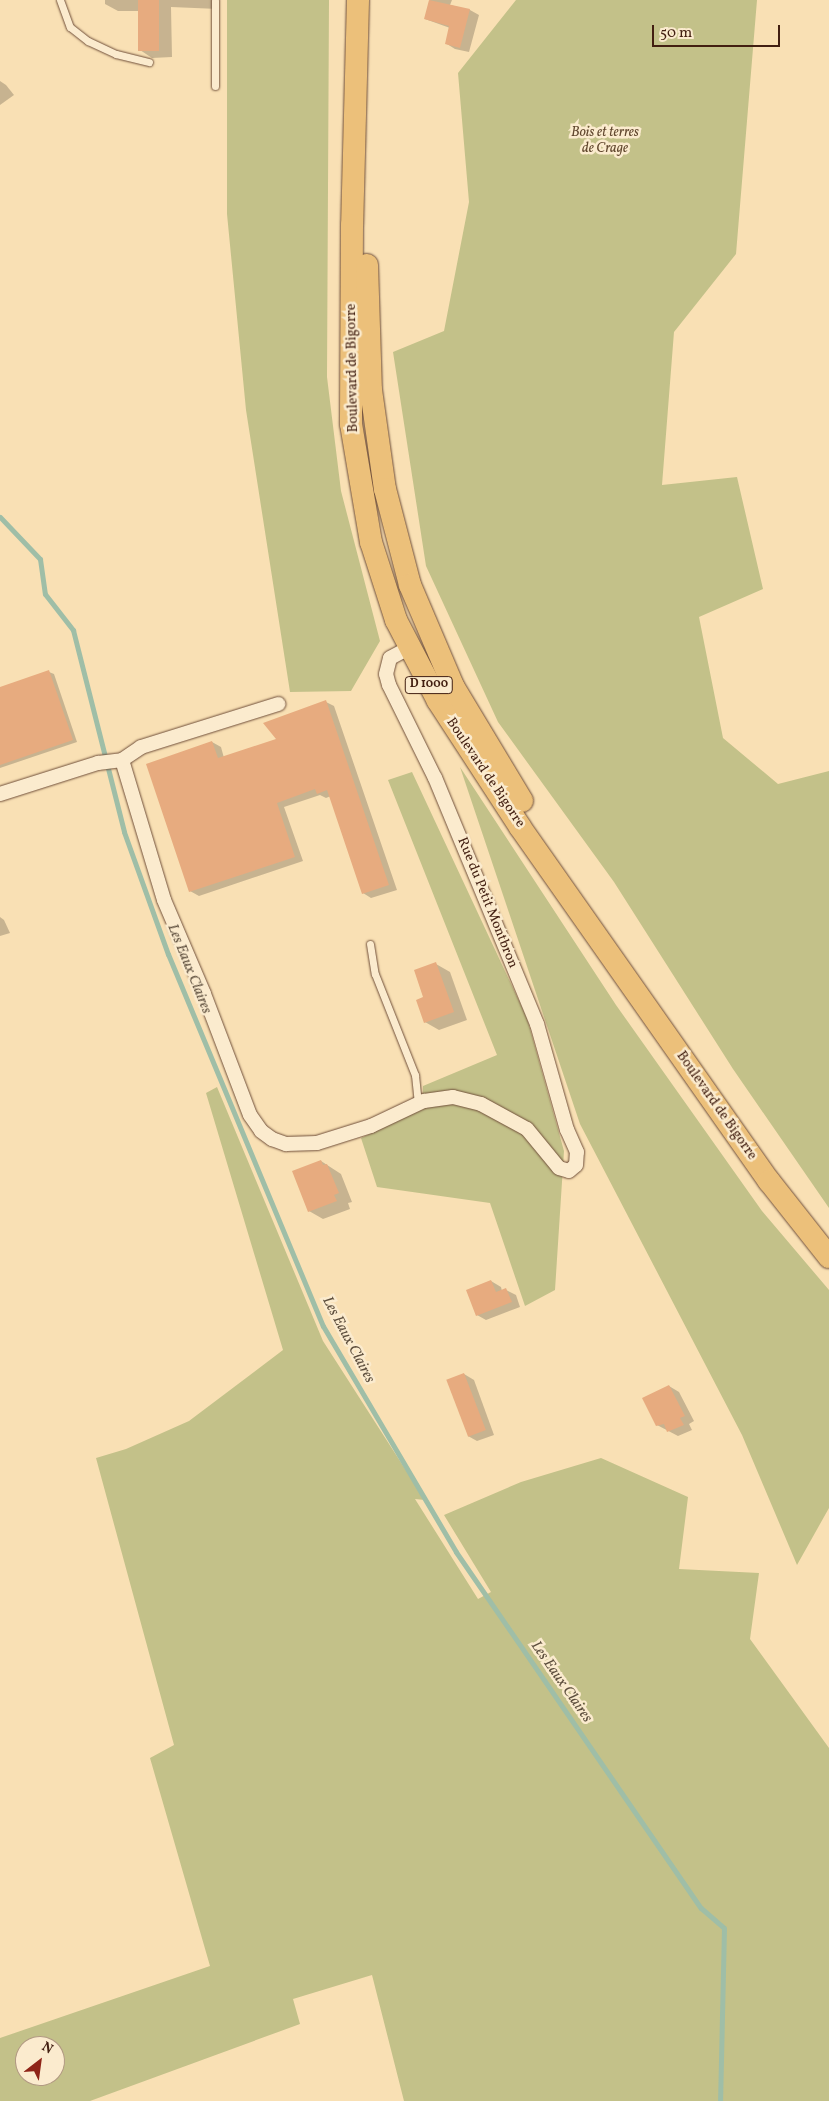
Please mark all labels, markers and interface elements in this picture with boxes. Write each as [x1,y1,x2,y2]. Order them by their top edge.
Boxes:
scale bar [654,15,782,47]
text: 50 m [660,23,692,44]
park label: Bois et terres de Crage [571,125,639,158]
street label: Boulevard de Bigorre [343,303,363,433]
road number: D 1000 [404,676,454,694]
street label: Boulevard de Bigorre [442,715,528,831]
street label: Rue du Petit Montbron [453,835,521,971]
water label: Les Eaux Claires [163,921,215,1017]
street label: Boulevard de Bigorre [672,1048,760,1164]
water label: Les Eaux Claires [318,1294,378,1386]
water label: Les Eaux Claires [526,1638,596,1726]
north arrow [15,2036,65,2086]
text: N [38,2038,56,2059]

